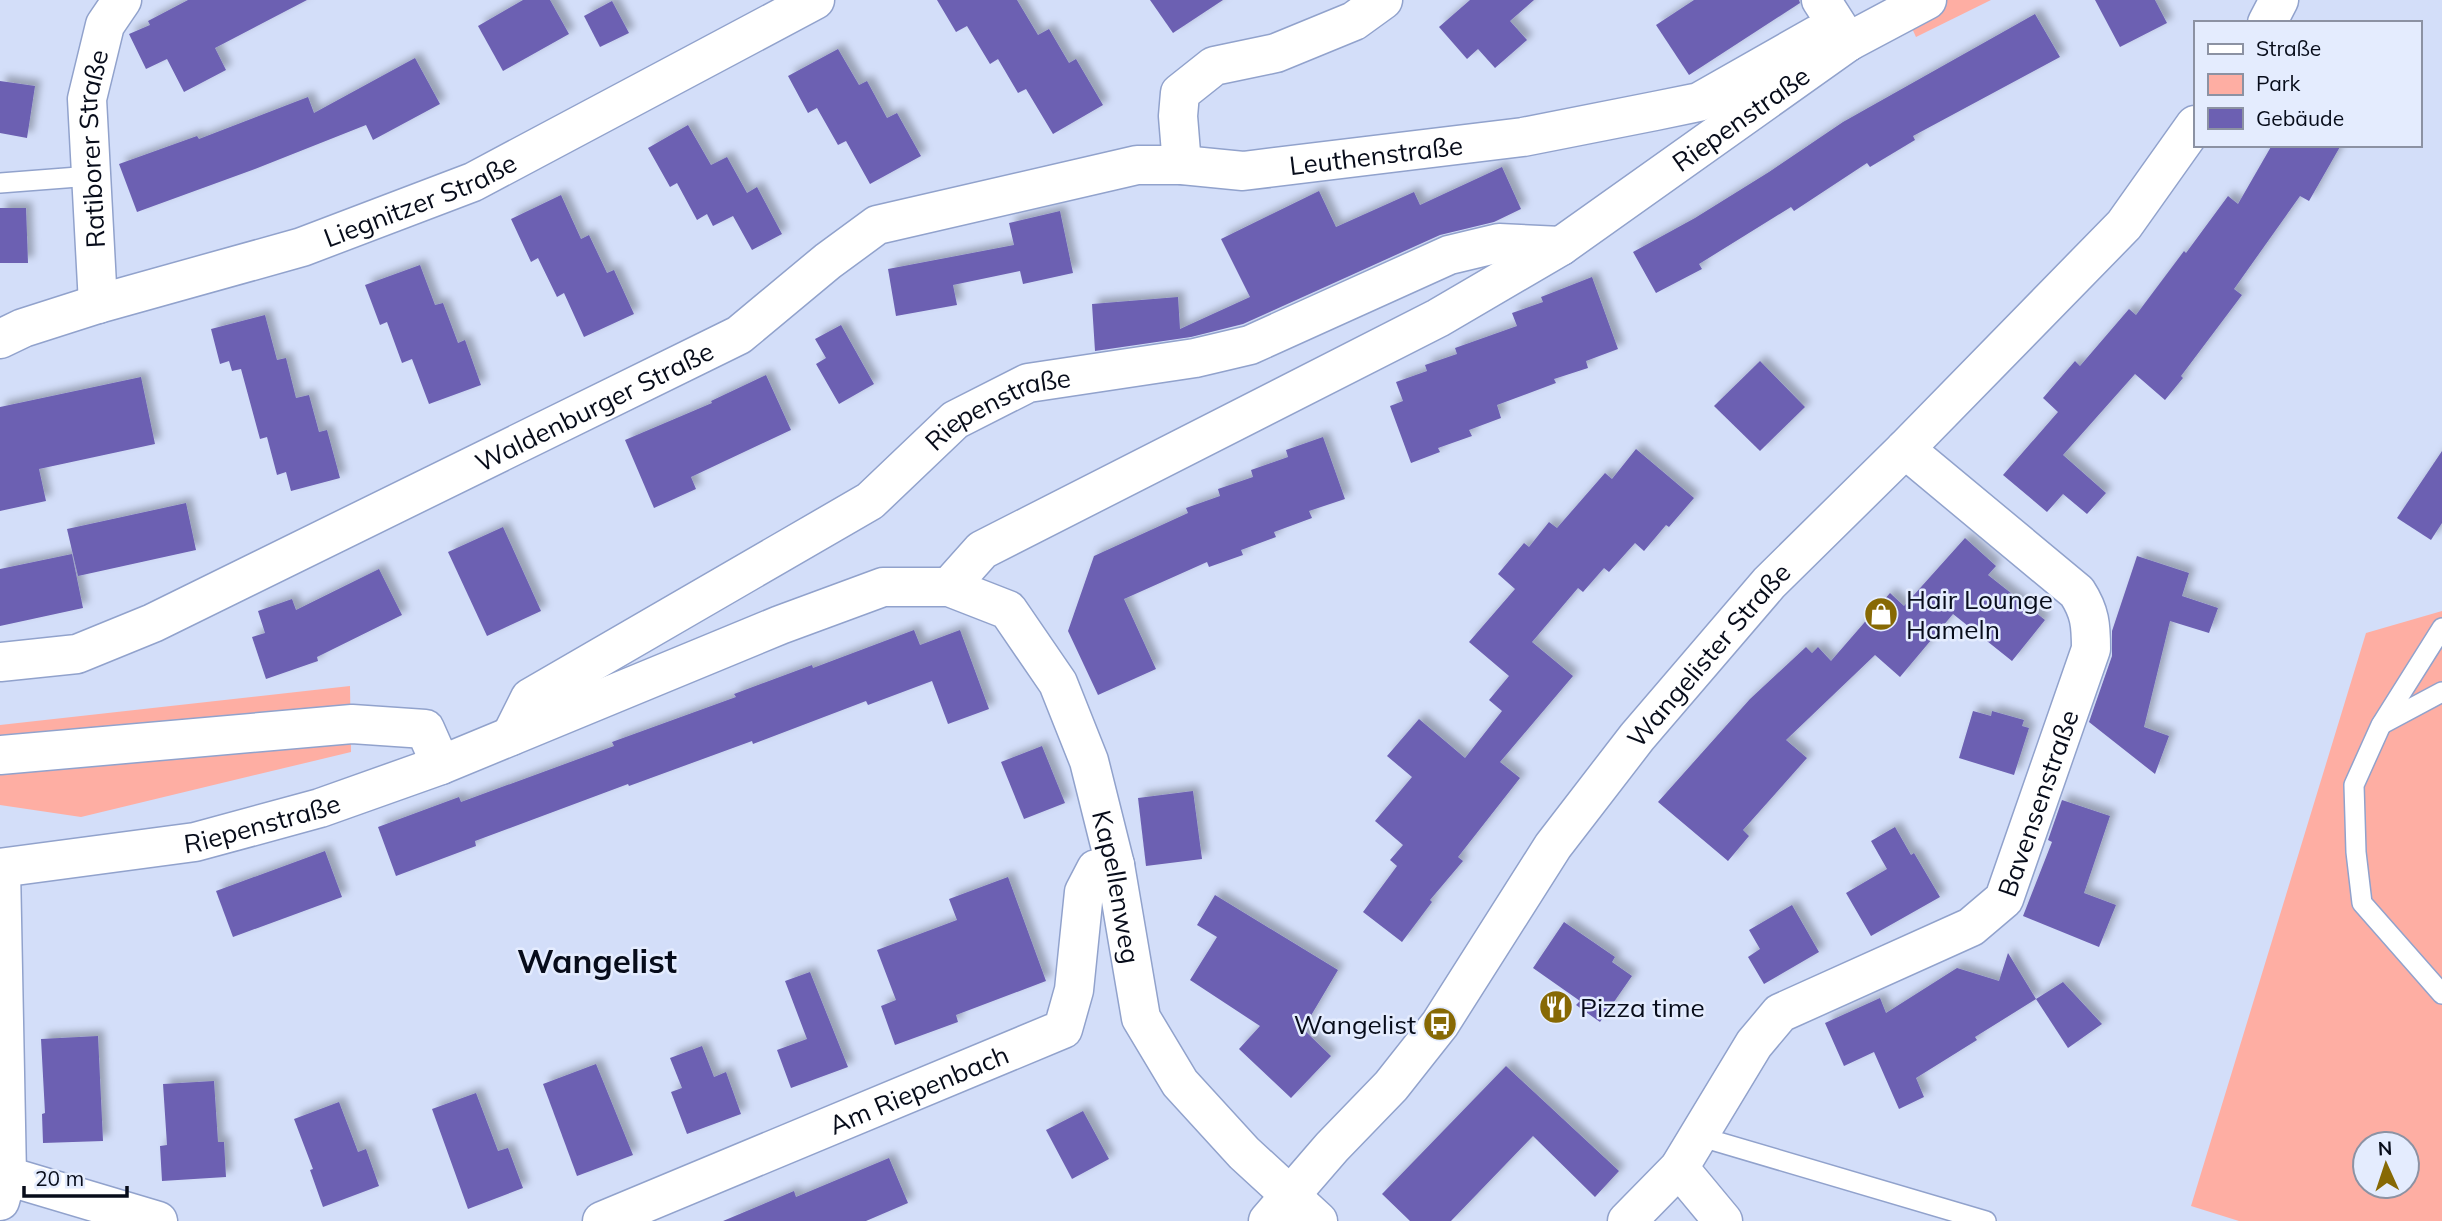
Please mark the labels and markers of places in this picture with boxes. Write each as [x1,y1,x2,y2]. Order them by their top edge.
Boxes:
place label: Hair Lounge Hameln [1906,583,2053,646]
shop icon: Hair Lounge Hameln [1862,595,1900,633]
restaurant icon: Pizza time [1537,988,1575,1026]
place label: Pizza time [1580,991,1705,1024]
bus stop icon: Wangelist [1421,1005,1459,1043]
place label: Wangelist [1294,1008,1416,1041]

